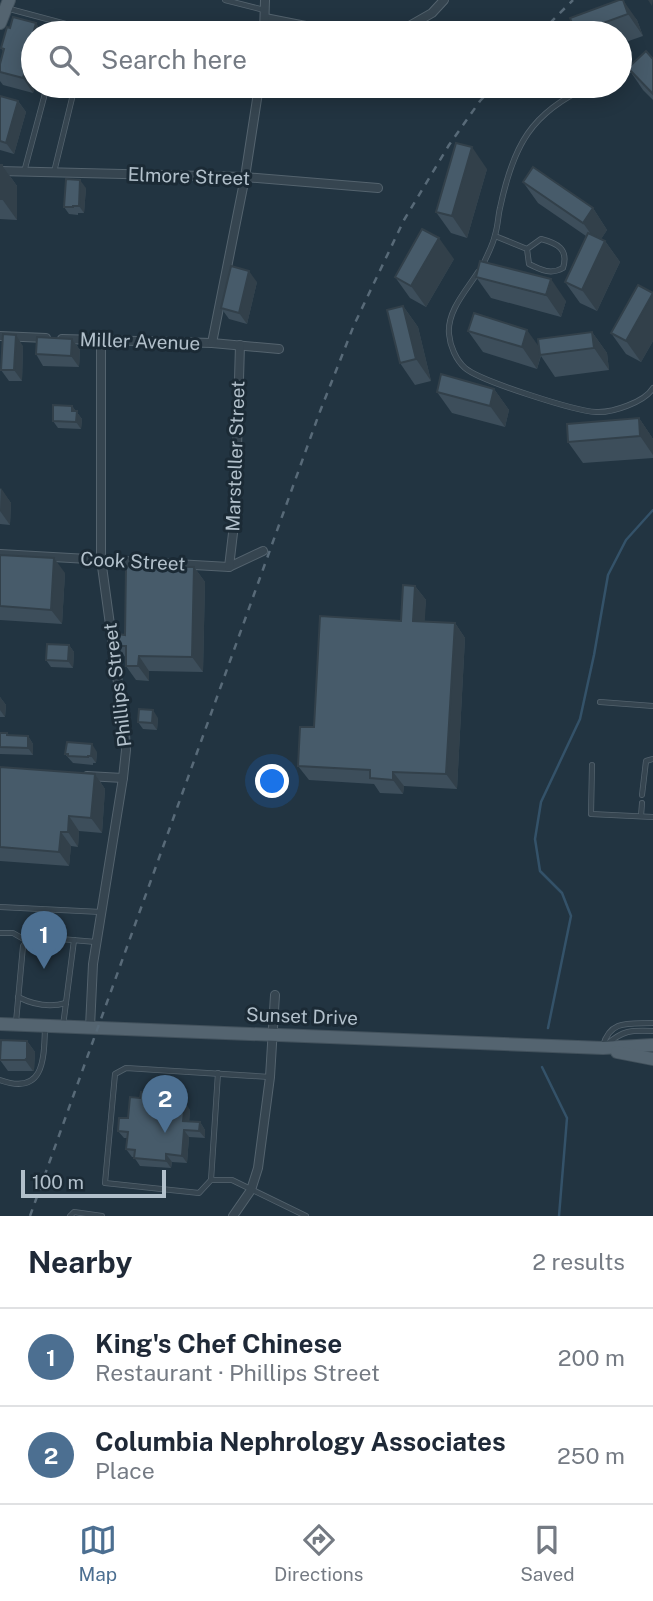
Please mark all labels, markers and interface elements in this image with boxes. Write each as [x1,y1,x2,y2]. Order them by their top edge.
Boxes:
search box [21,21,632,98]
icon: search [45,41,83,79]
text: Search here [101,44,247,75]
street label: Elmore Street [127,163,251,189]
street label: Miller Avenue [79,328,201,354]
street label: Marsteller Street [221,380,249,532]
street label: Cook Street [80,547,186,575]
street label: Phillips Street [98,622,136,748]
your location [255,764,289,798]
pin: 1 [21,911,67,969]
street label: Sunset Drive [246,1003,358,1029]
pin: 2 [142,1075,188,1133]
scale bar [21,1167,166,1199]
text: 100 m [32,1171,84,1193]
text: Nearby [28,1244,132,1280]
text: 2 results [532,1248,625,1275]
text: King's Chef Chinese [95,1328,342,1359]
text: 1 [46,1344,56,1371]
text: 200 m [558,1344,625,1371]
text: Restaurant · Phillips Street [95,1359,380,1386]
text: Columbia Nephrology Associates [95,1426,506,1457]
text: 2 [44,1442,58,1469]
text: 250 m [557,1442,625,1469]
text: Place [95,1457,155,1484]
tab: Map [78,1521,117,1585]
tab: Directions [274,1521,363,1585]
tab: Saved [520,1521,575,1585]

